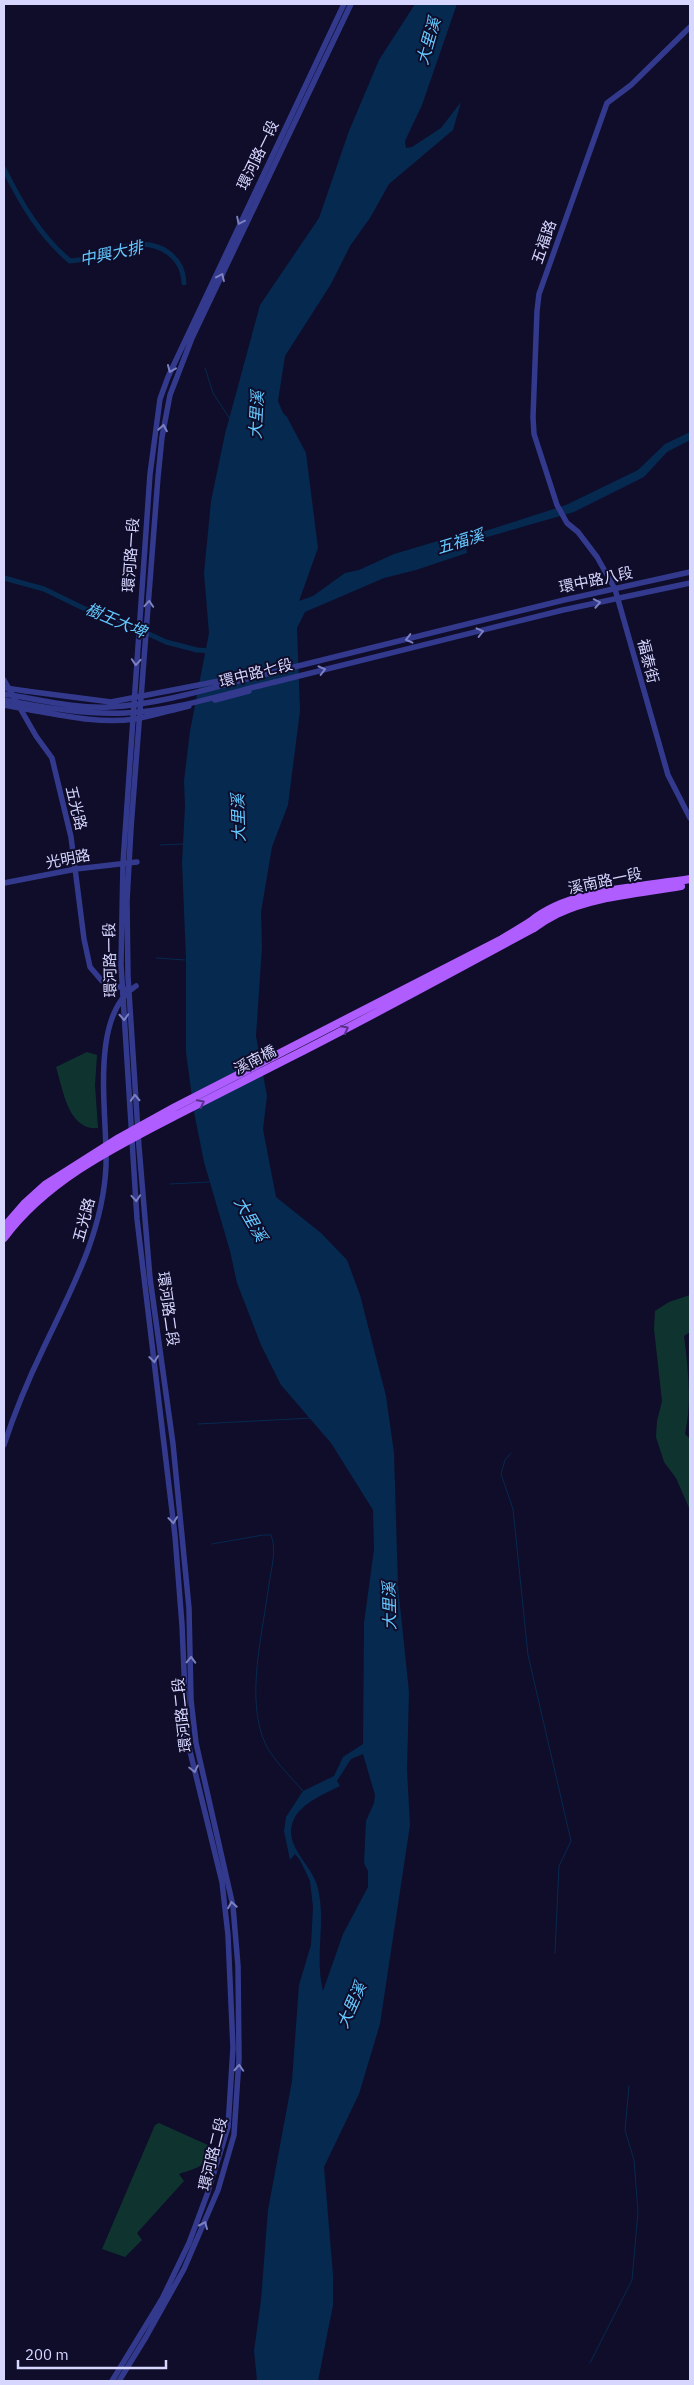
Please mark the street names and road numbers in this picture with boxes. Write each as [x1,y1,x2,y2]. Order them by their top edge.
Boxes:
street label: 環河路一段 [233,117,283,193]
street label: 五福路 [527,217,560,266]
street label: 環河路一段 [118,517,143,593]
street label: 環中路八段 [557,562,635,597]
street label: 福泰街 [634,637,663,685]
street label: 環中路七段 [217,654,295,691]
street label: 五光路 [62,784,91,832]
street label: 光明路 [44,845,92,872]
street label: 溪南路一段 [566,863,644,898]
street label: 環河路一段 [99,922,120,998]
street label: 溪南橋 [230,1041,279,1078]
street label: 五光路 [69,1196,99,1244]
street label: 環河路二段 [154,1270,183,1347]
street label: 環河路二段 [168,1677,195,1753]
street label: 環河路二段 [194,2115,231,2193]

